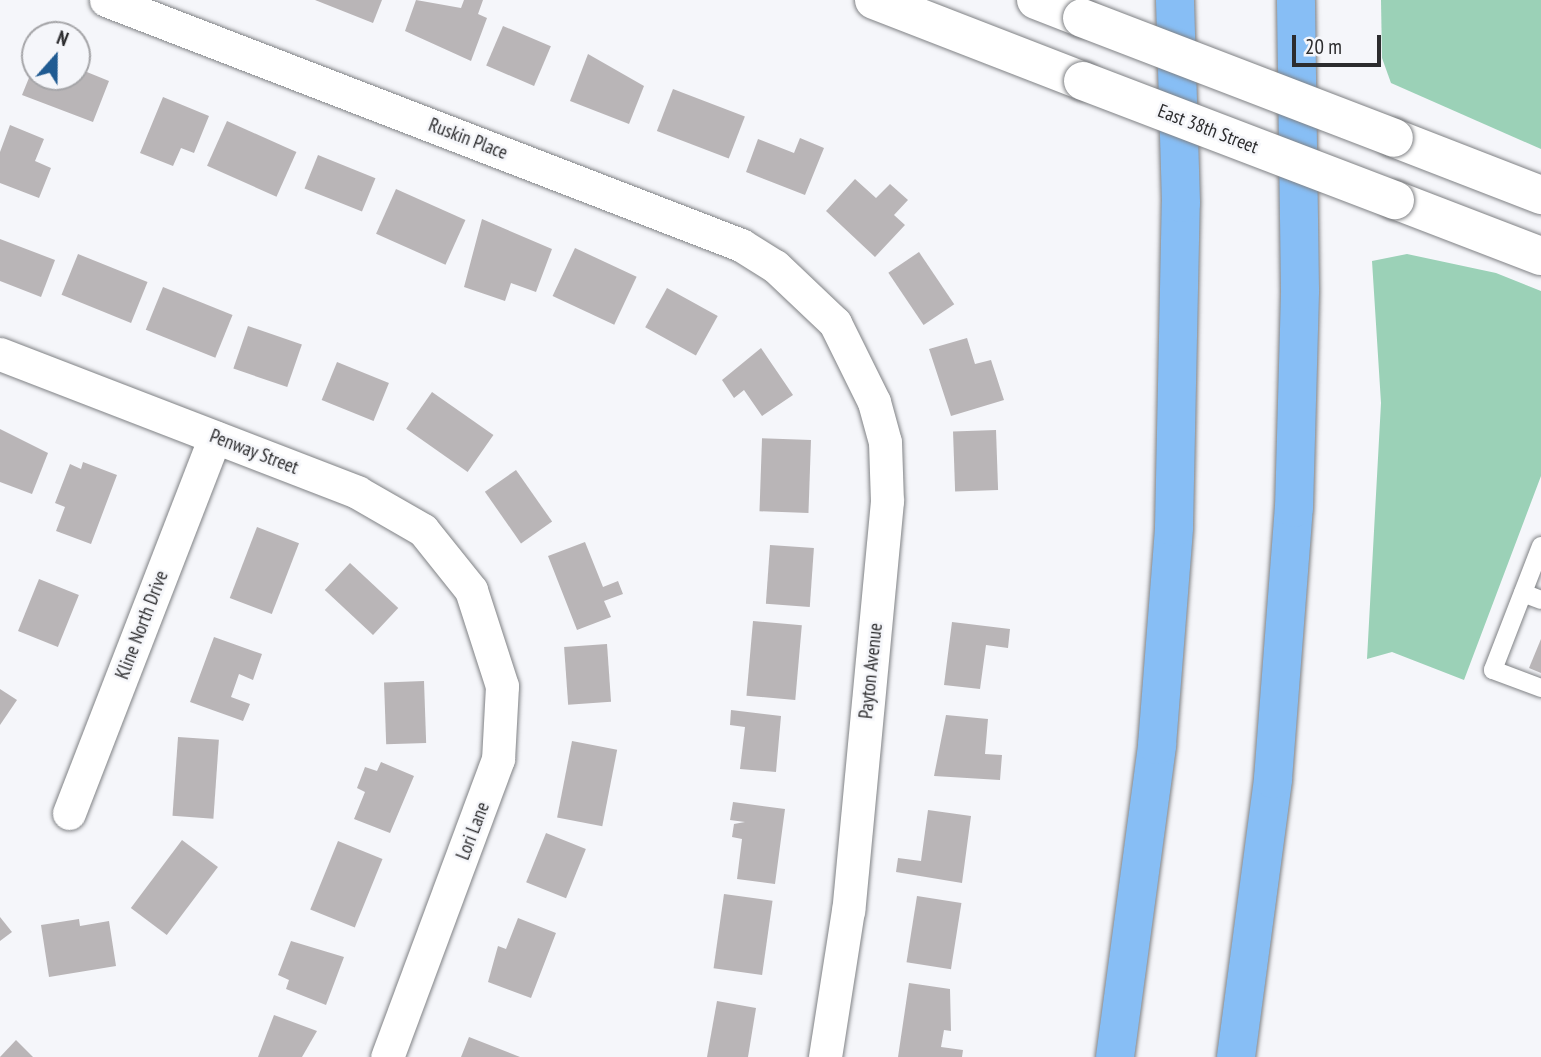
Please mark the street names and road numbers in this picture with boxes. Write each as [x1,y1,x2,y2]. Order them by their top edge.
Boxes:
street label: East 38th Street [1155,99,1261,159]
street label: Ruskin Place [425,114,511,164]
street label: Penway Street [206,425,302,479]
street label: Kline North Drive [111,568,173,682]
street label: Payton Avenue [855,622,887,720]
street label: Lori Lane [452,799,494,863]

